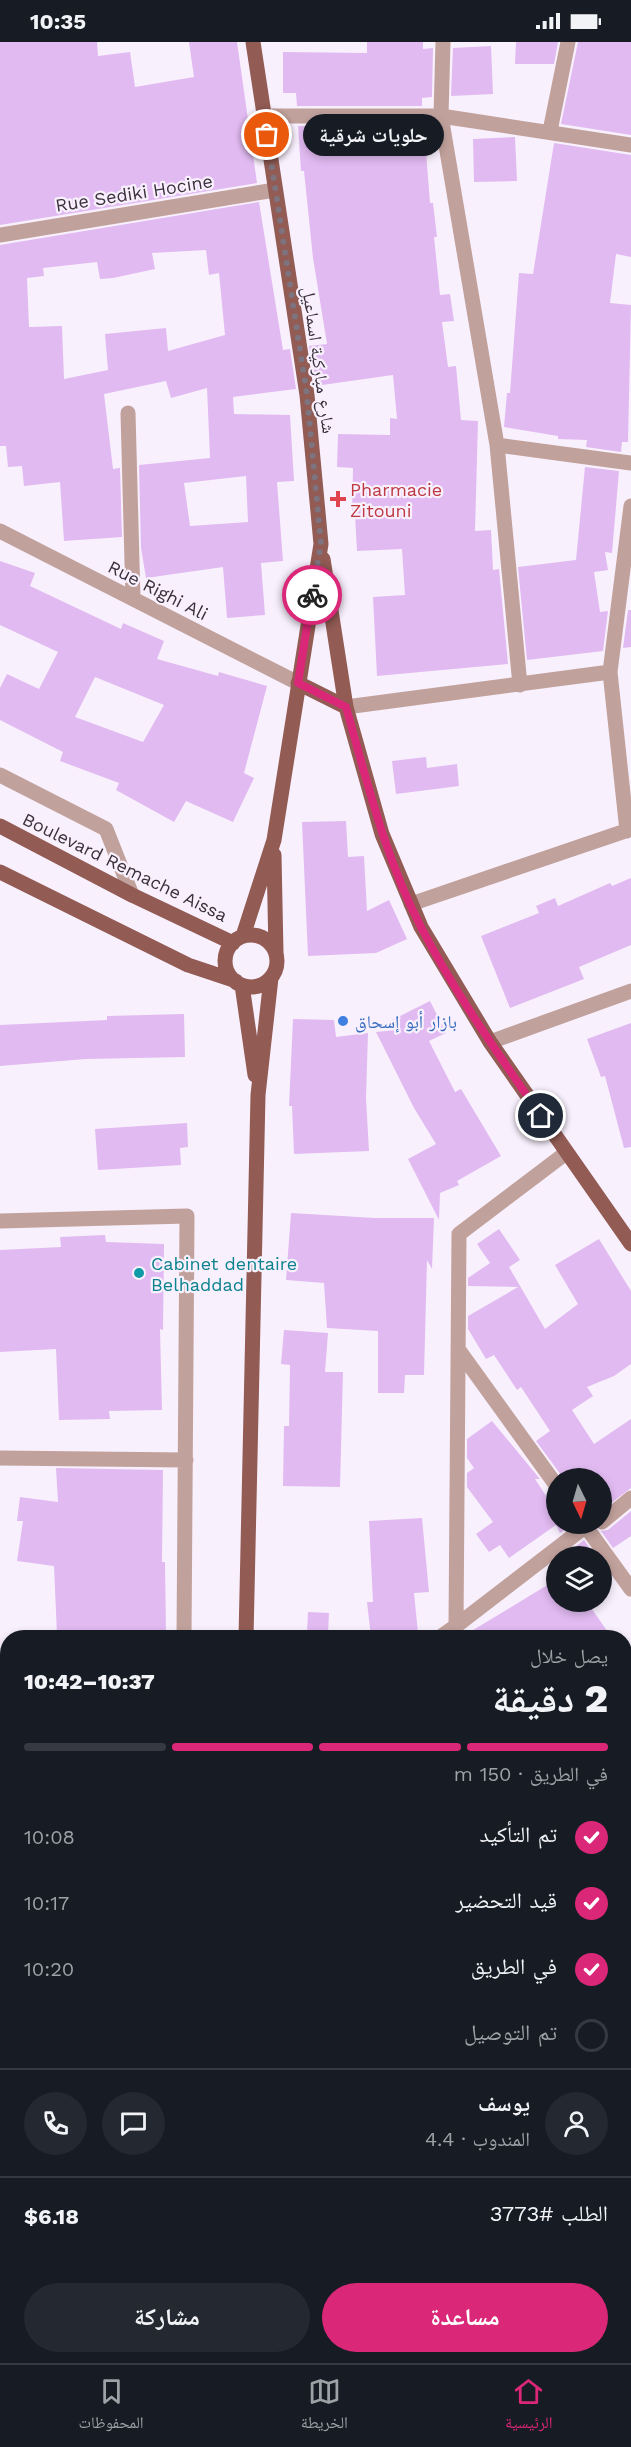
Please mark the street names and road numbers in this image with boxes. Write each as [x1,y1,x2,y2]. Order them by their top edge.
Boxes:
street label: Rue Sediki Hocine [54,170,214,216]
street label: شارع مباركية اسماعيل [297,285,340,435]
street label: Rue Righi Ali [105,556,211,624]
street label: Boulevard Remache Aissa [19,808,231,926]

